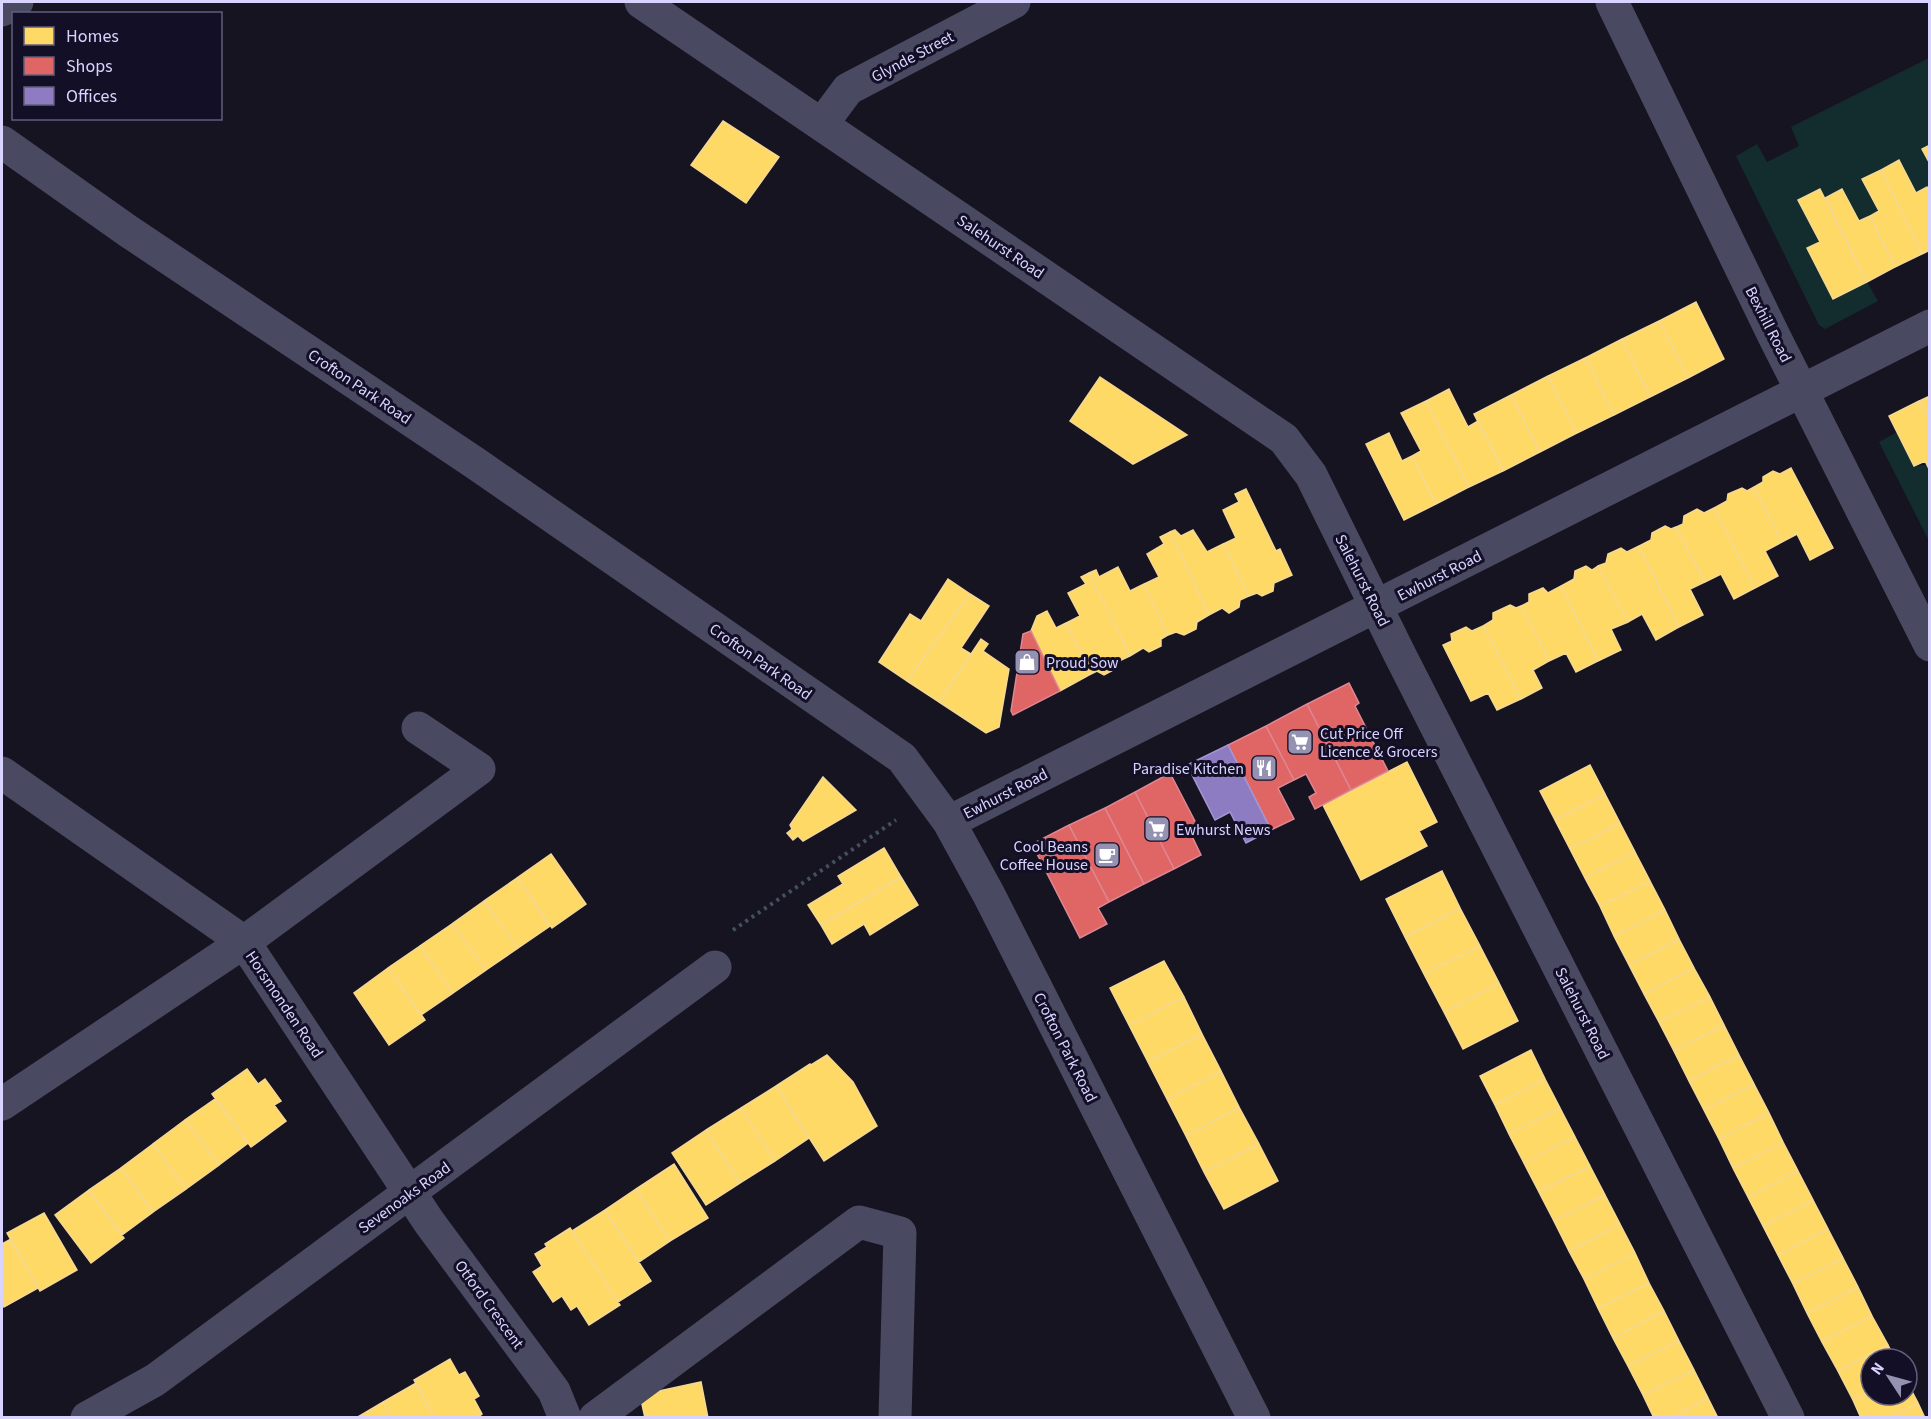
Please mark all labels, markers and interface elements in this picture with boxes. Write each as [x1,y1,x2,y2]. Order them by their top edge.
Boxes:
legend [12,12,222,120]
text: Homes [66,24,119,49]
street label: Glynde Street [867,26,958,88]
text: Shops [66,54,113,79]
text: Offices [66,84,117,109]
street label: Salehurst Road [952,210,1048,284]
street label: Bexhill Road [1740,283,1797,366]
street label: Crofton Park Road [303,344,416,430]
street label: Salehurst Road [1329,531,1395,630]
street label: Ewhurst Road [1393,545,1486,607]
street label: Crofton Park Road [705,618,816,705]
shop icon: Proud Sow [1012,647,1042,677]
place label: Proud Sow [1046,652,1119,674]
place label: Cut Price Off Licence & Grocers [1320,723,1438,763]
supermarket icon: Cut Price Off Licence & Grocers [1285,727,1315,757]
restaurant icon: Paradise Kitchen [1249,753,1279,783]
place label: Paradise Kitchen [1133,758,1244,780]
street label: Ewhurst Road [959,763,1052,825]
supermarket icon: Ewhurst News [1142,814,1172,844]
place label: Ewhurst News [1176,819,1271,841]
place label: Cool Beans Coffee House [1000,836,1088,876]
cafe icon: Cool Beans Coffee House [1092,840,1122,870]
street label: Horsmonden Road [240,947,328,1063]
street label: Salehurst Road [1549,964,1615,1063]
street label: Crofton Park Road [1028,989,1102,1106]
street label: Sevenoaks Road [354,1157,455,1239]
street label: Otford Crescent [449,1256,529,1354]
north arrow [1859,1347,1919,1407]
text: N [1866,1358,1890,1380]

